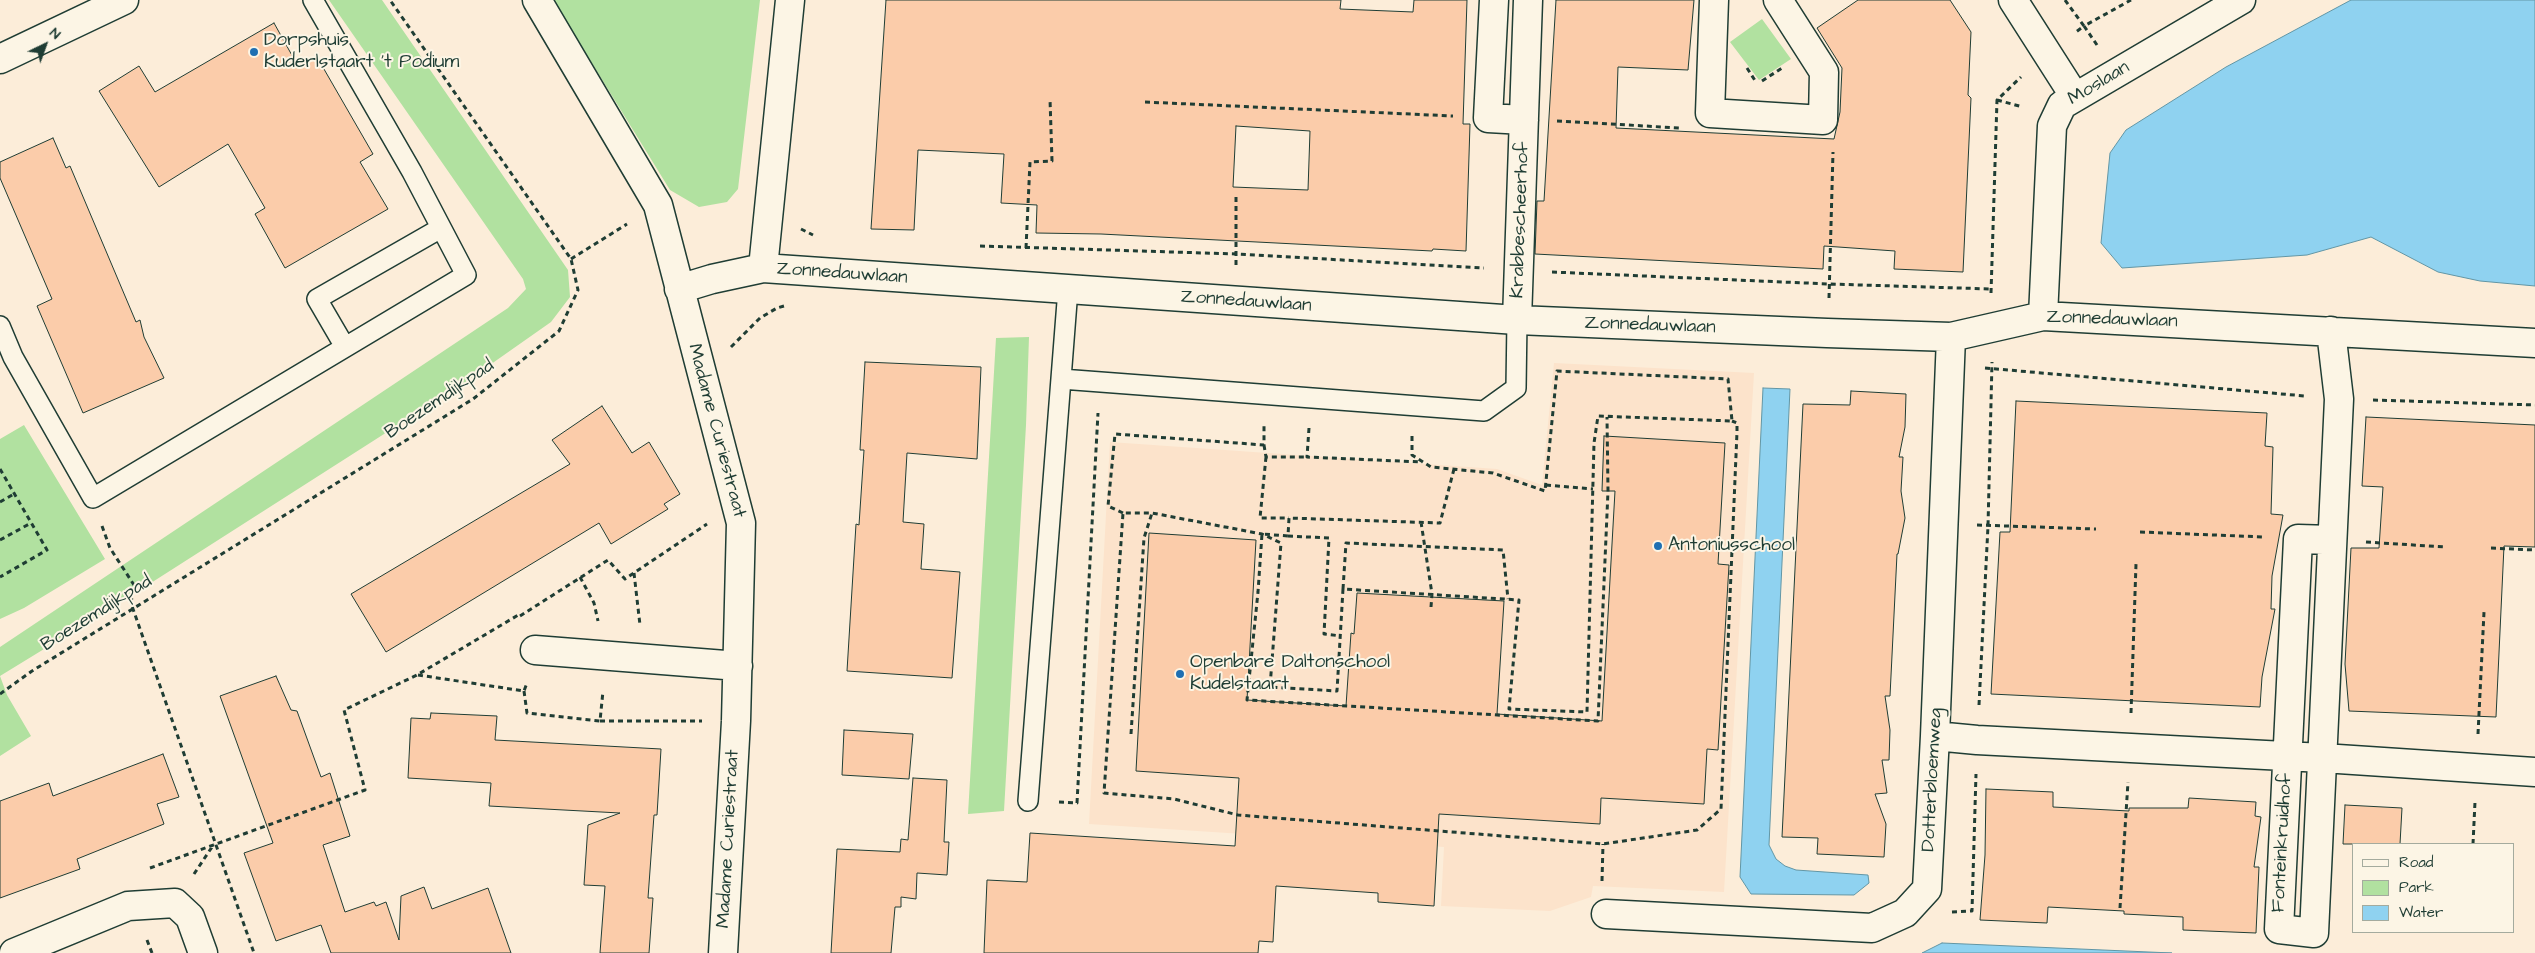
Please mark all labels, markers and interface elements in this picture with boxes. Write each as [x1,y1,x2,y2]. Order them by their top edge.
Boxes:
north arrow [20,20,70,70]
text: N [45,23,65,44]
place label: Dorpshuis Kuderlstaart 't Podium [264,30,459,74]
marker: Dorpshuis Kuderlstaart 't Podium [248,46,260,58]
street label: Moslaan [2064,57,2134,111]
street label: Krabbescheerhof [1507,141,1535,299]
street label: Zonnedauwlaan [776,258,908,290]
street label: Zonnedauwlaan [1180,286,1312,318]
street label: Zonnedauwlaan [2046,306,2178,334]
street label: Zonnedauwlaan [1584,312,1716,340]
street label: Madame Curiestraat [682,342,750,520]
street label: Boezemdijkpad [381,355,499,445]
place label: Antoniusschool [1668,535,1795,557]
marker: Antoniusschool [1652,540,1664,552]
street label: Boezemdijkpad [37,571,157,657]
place label: Openbare Daltonschool Kudelstaart [1190,652,1390,696]
marker: Openbare Daltonschool Kudelstaart [1174,668,1186,680]
street label: Dotterbloemweg [1918,708,1948,852]
street label: Madame Curiestraat [713,749,745,929]
street label: Fonteinkruidhof [2268,773,2298,913]
legend [2352,843,2515,933]
text: Road [2399,852,2433,873]
text: Park [2399,877,2434,898]
text: Water [2399,902,2443,923]

